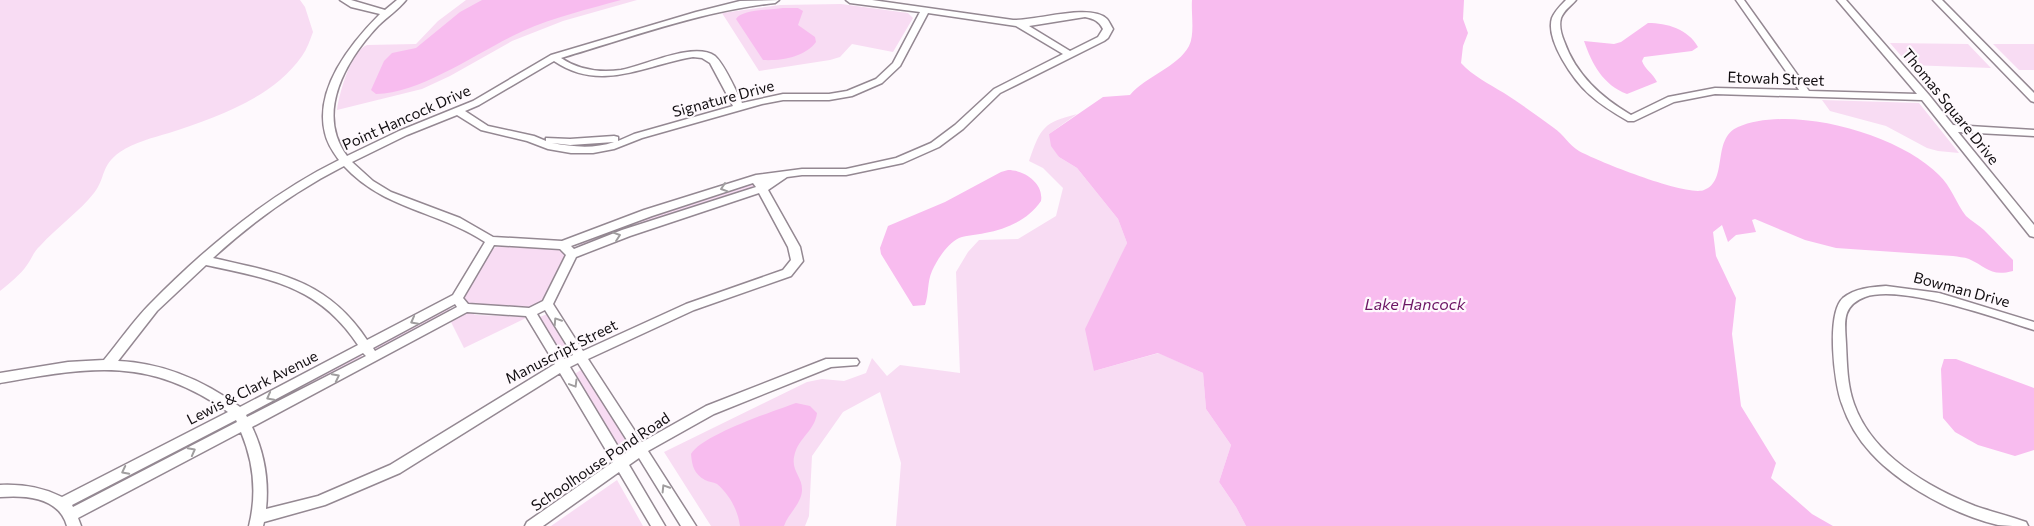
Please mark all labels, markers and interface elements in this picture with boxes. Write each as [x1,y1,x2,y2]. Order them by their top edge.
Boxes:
street label: Thomas Square Drive [1899,44,2003,168]
street label: Etowah Street [1727,67,1825,89]
street label: Signature Drive [670,76,776,120]
street label: Point Hancock Drive [339,81,473,153]
one-way arrow [720,182,729,192]
one-way arrow [612,232,621,242]
street label: Bowman Drive [1912,267,2012,311]
water label: Lake Hancock [1365,294,1466,313]
one-way arrow [410,315,419,325]
street label: Manuscript Street [502,315,620,387]
one-way arrow [554,317,564,326]
street label: Lewis & Clark Avenue [183,346,321,428]
one-way arrow [331,373,340,383]
one-way arrow [567,378,577,387]
one-way arrow [266,391,275,401]
street label: Schoolhouse Pond Road [527,408,673,514]
one-way arrow [186,447,195,457]
one-way arrow [121,465,130,475]
one-way arrow [662,484,671,493]

